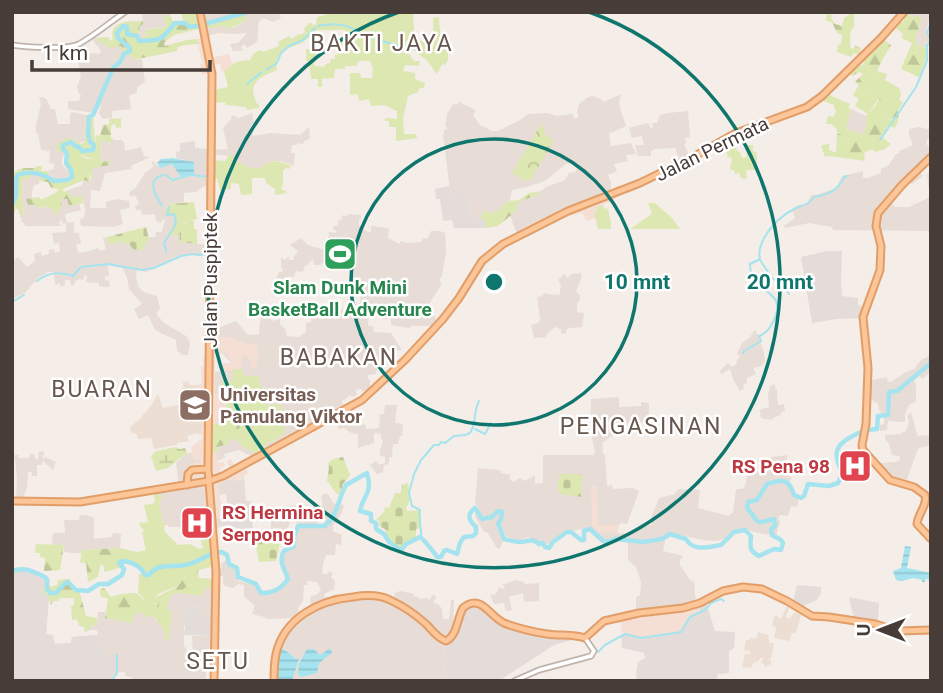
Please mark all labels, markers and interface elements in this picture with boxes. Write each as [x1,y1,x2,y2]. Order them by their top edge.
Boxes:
scale bar [32,28,210,72]
district label: BAKTI JAYA [310,30,454,57]
text: 1 km [42,41,88,65]
street label: Jalan Permata [652,112,772,186]
street label: Jalan Puspiptek [199,212,222,348]
sports icon: Slam Dunk Mini BasketBall Adventure [321,235,359,273]
centre of rings [482,270,506,294]
text: 10 mnt [604,270,670,294]
text: 20 mnt [747,270,813,294]
place label: Slam Dunk Mini BasketBall Adventure [248,276,432,321]
district label: BABAKAN [280,344,398,371]
district label: BUARAN [51,376,153,403]
place label: Universitas Pamulang Viktor [220,383,362,428]
school or university icon: Universitas Pamulang Viktor [176,386,214,424]
district label: PENGASINAN [560,413,722,440]
hospital icon: RS Pena 98 [836,447,874,485]
place label: RS Pena 98 [732,455,830,478]
place label: RS Hermina Serpong [222,501,324,546]
hospital icon: RS Hermina Serpong [178,504,216,542]
north arrow [845,595,915,665]
text: U [852,624,875,636]
district label: SETU [186,648,250,675]

